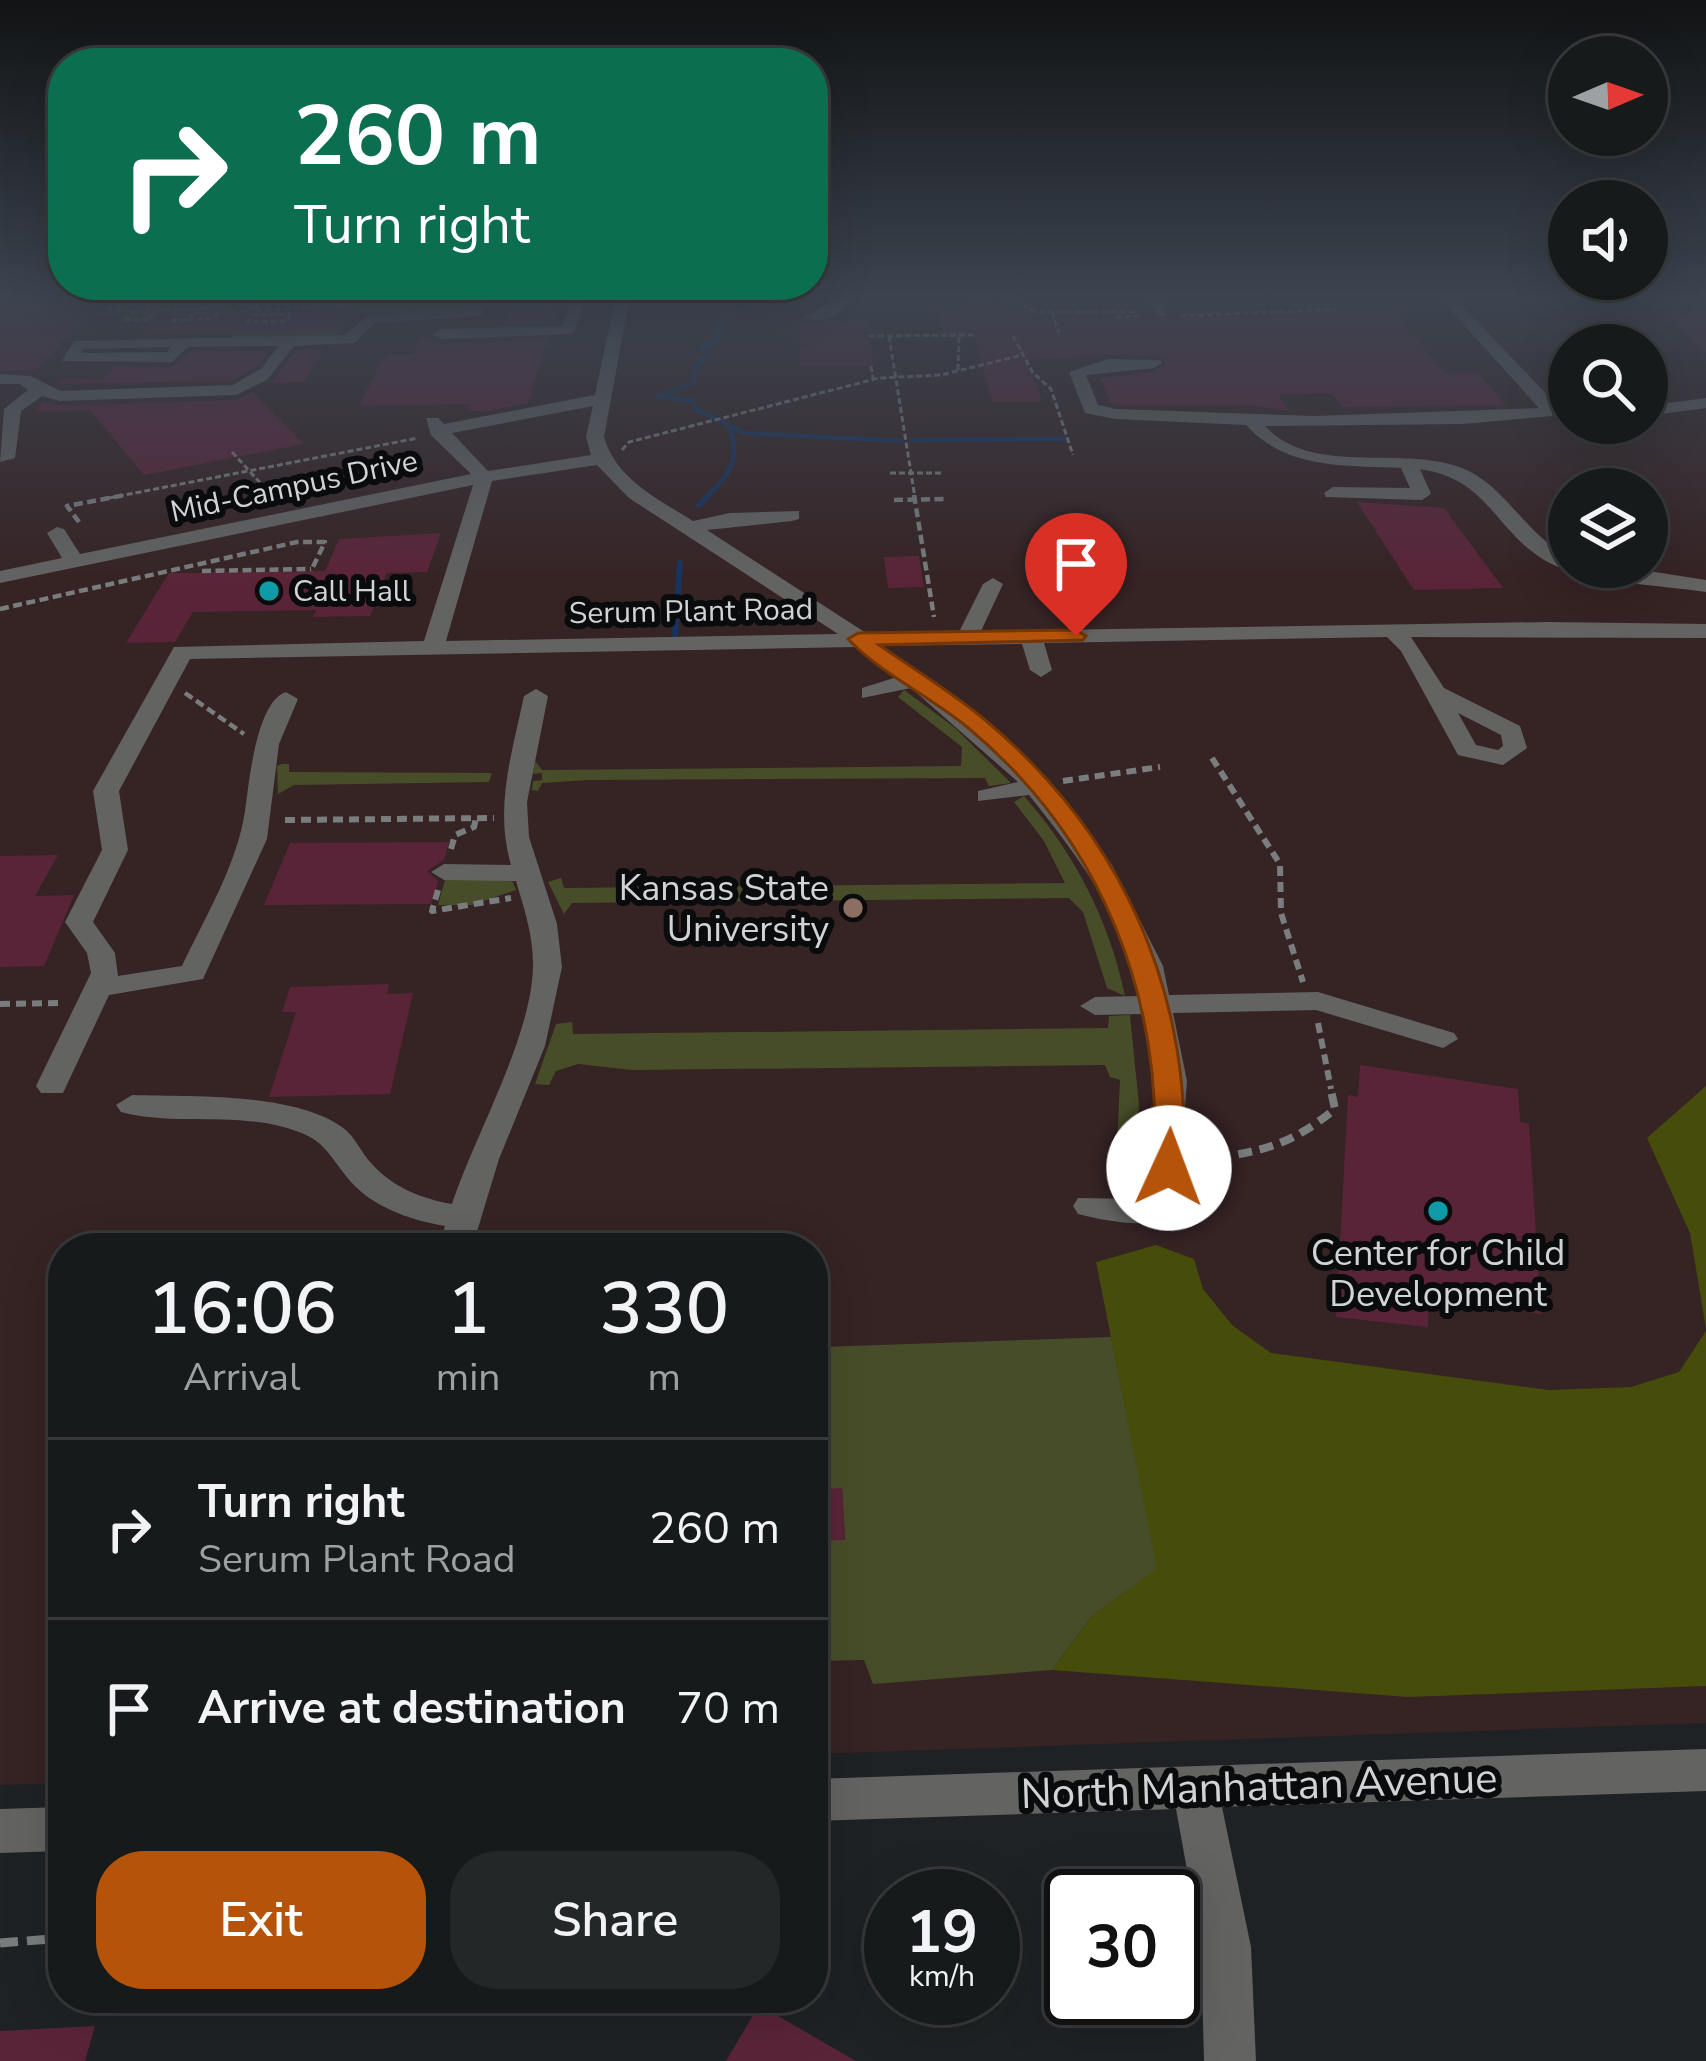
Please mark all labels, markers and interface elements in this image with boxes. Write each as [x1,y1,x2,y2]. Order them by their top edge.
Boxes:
north arrow [1548,36,1668,156]
map controls [1548,36,1668,588]
text: 260 m [294,79,542,194]
icon: right [96,96,252,252]
button: sound [1548,180,1668,300]
text: Turn right [294,188,530,262]
button: search [1548,324,1668,444]
street label: Mid-Campus Drive [167,440,421,533]
button: layers [1548,468,1668,588]
pin [1025,513,1127,636]
icon: arrive [1043,531,1109,597]
place label: Call Hall [293,571,411,612]
marker: Call Hall [256,578,282,604]
street label: Serum Plant Road [569,589,813,634]
place label: Kansas State University [619,864,829,954]
marker: Kansas State University [840,895,866,921]
position arrow [1106,1105,1232,1231]
marker: Center for Child Development [1425,1198,1451,1224]
place label: Center for Child Development [1311,1229,1565,1319]
text: 16:06 [147,1260,337,1358]
text: 1 [447,1260,490,1358]
text: 330 [599,1260,729,1358]
text: Arrival [183,1351,301,1404]
text: min [436,1351,500,1404]
text: m [647,1351,681,1404]
text: Turn right [198,1472,405,1533]
icon: right [96,1496,162,1562]
text: 260 m [649,1498,780,1559]
text: Serum Plant Road [198,1533,515,1586]
icon: arrive [96,1676,162,1742]
text: Arrive at destination [198,1678,626,1739]
text: 70 m [676,1678,780,1739]
street label: North Manhattan Avenue [1020,1750,1498,1823]
button: Exit [96,1851,426,1989]
button: Share [450,1851,780,1989]
speed limit sign: 30 [1044,1869,1200,2025]
text: 19 [906,1891,978,1973]
text: km/h [909,1956,975,1997]

